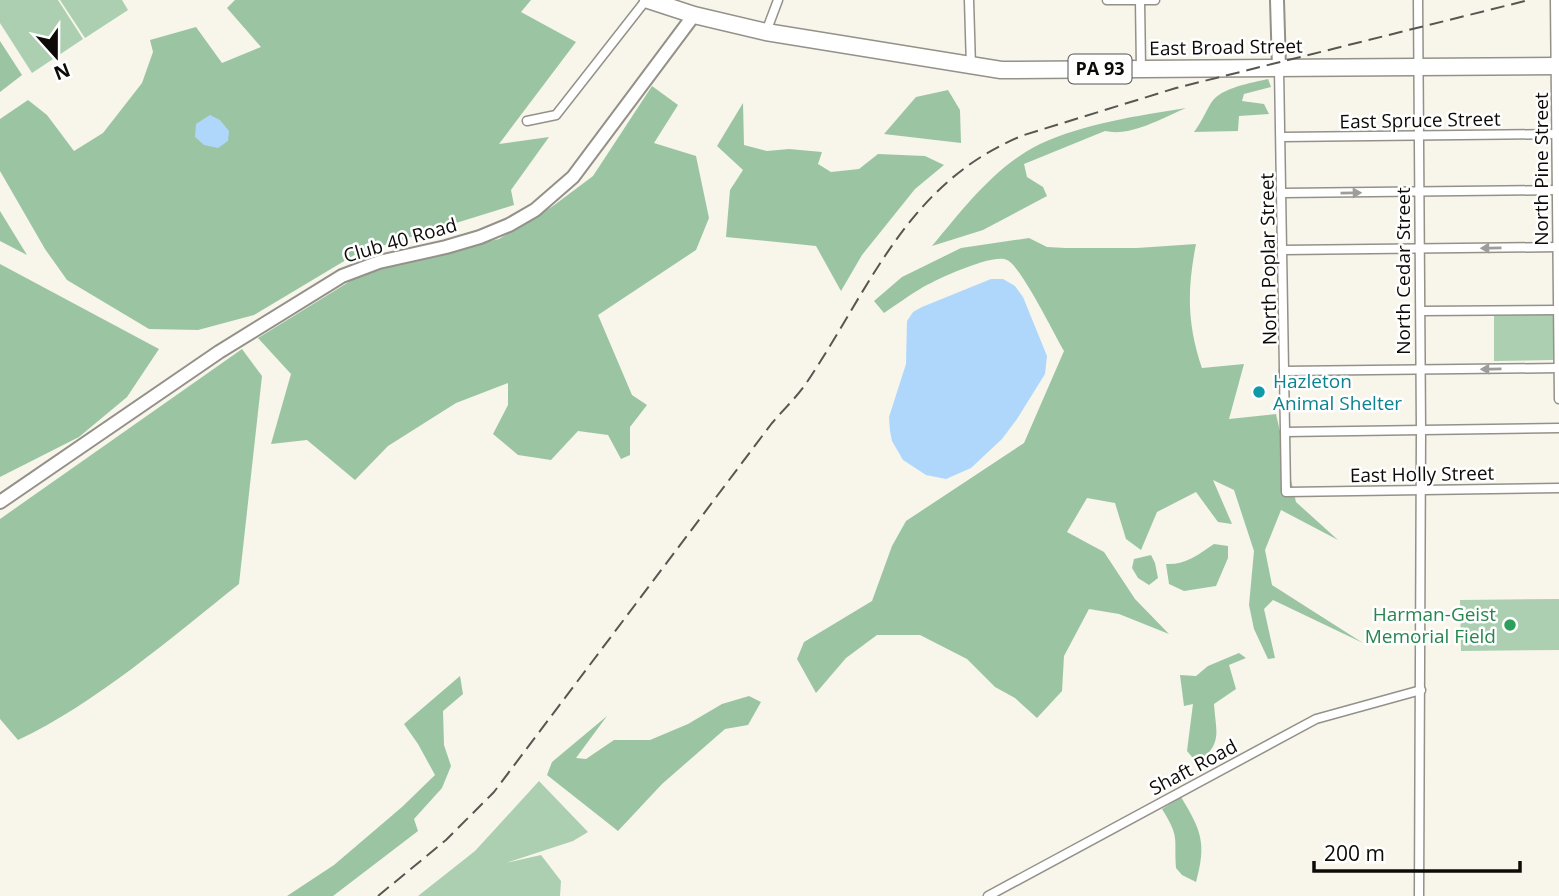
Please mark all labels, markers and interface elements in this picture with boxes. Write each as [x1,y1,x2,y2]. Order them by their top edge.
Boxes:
north arrow [21,21,91,91]
street label: East Broad Street [1149,33,1303,61]
road number: PA 93 [1068,55,1132,84]
text: N [50,57,74,87]
street label: North Pine Street [1528,92,1554,246]
street label: East Spruce Street [1339,106,1501,134]
street label: North Poplar Street [1253,172,1283,345]
one-way arrow [1340,187,1362,198]
street label: North Cedar Street [1390,187,1416,355]
street label: Club 40 Road [340,211,460,269]
one-way arrow [1480,242,1502,253]
one-way arrow [1480,363,1502,375]
place label: Hazleton Animal Shelter [1273,368,1402,416]
marker: Hazleton Animal Shelter [1251,384,1267,400]
street label: East Holly Street [1350,460,1495,488]
place label: Harman-Geist Memorial Field [1365,601,1496,649]
marker: Harman-Geist Memorial Field [1502,617,1518,633]
street label: Shaft Road [1144,733,1242,801]
scale bar [1314,830,1520,874]
text: 200 m [1324,839,1385,867]

